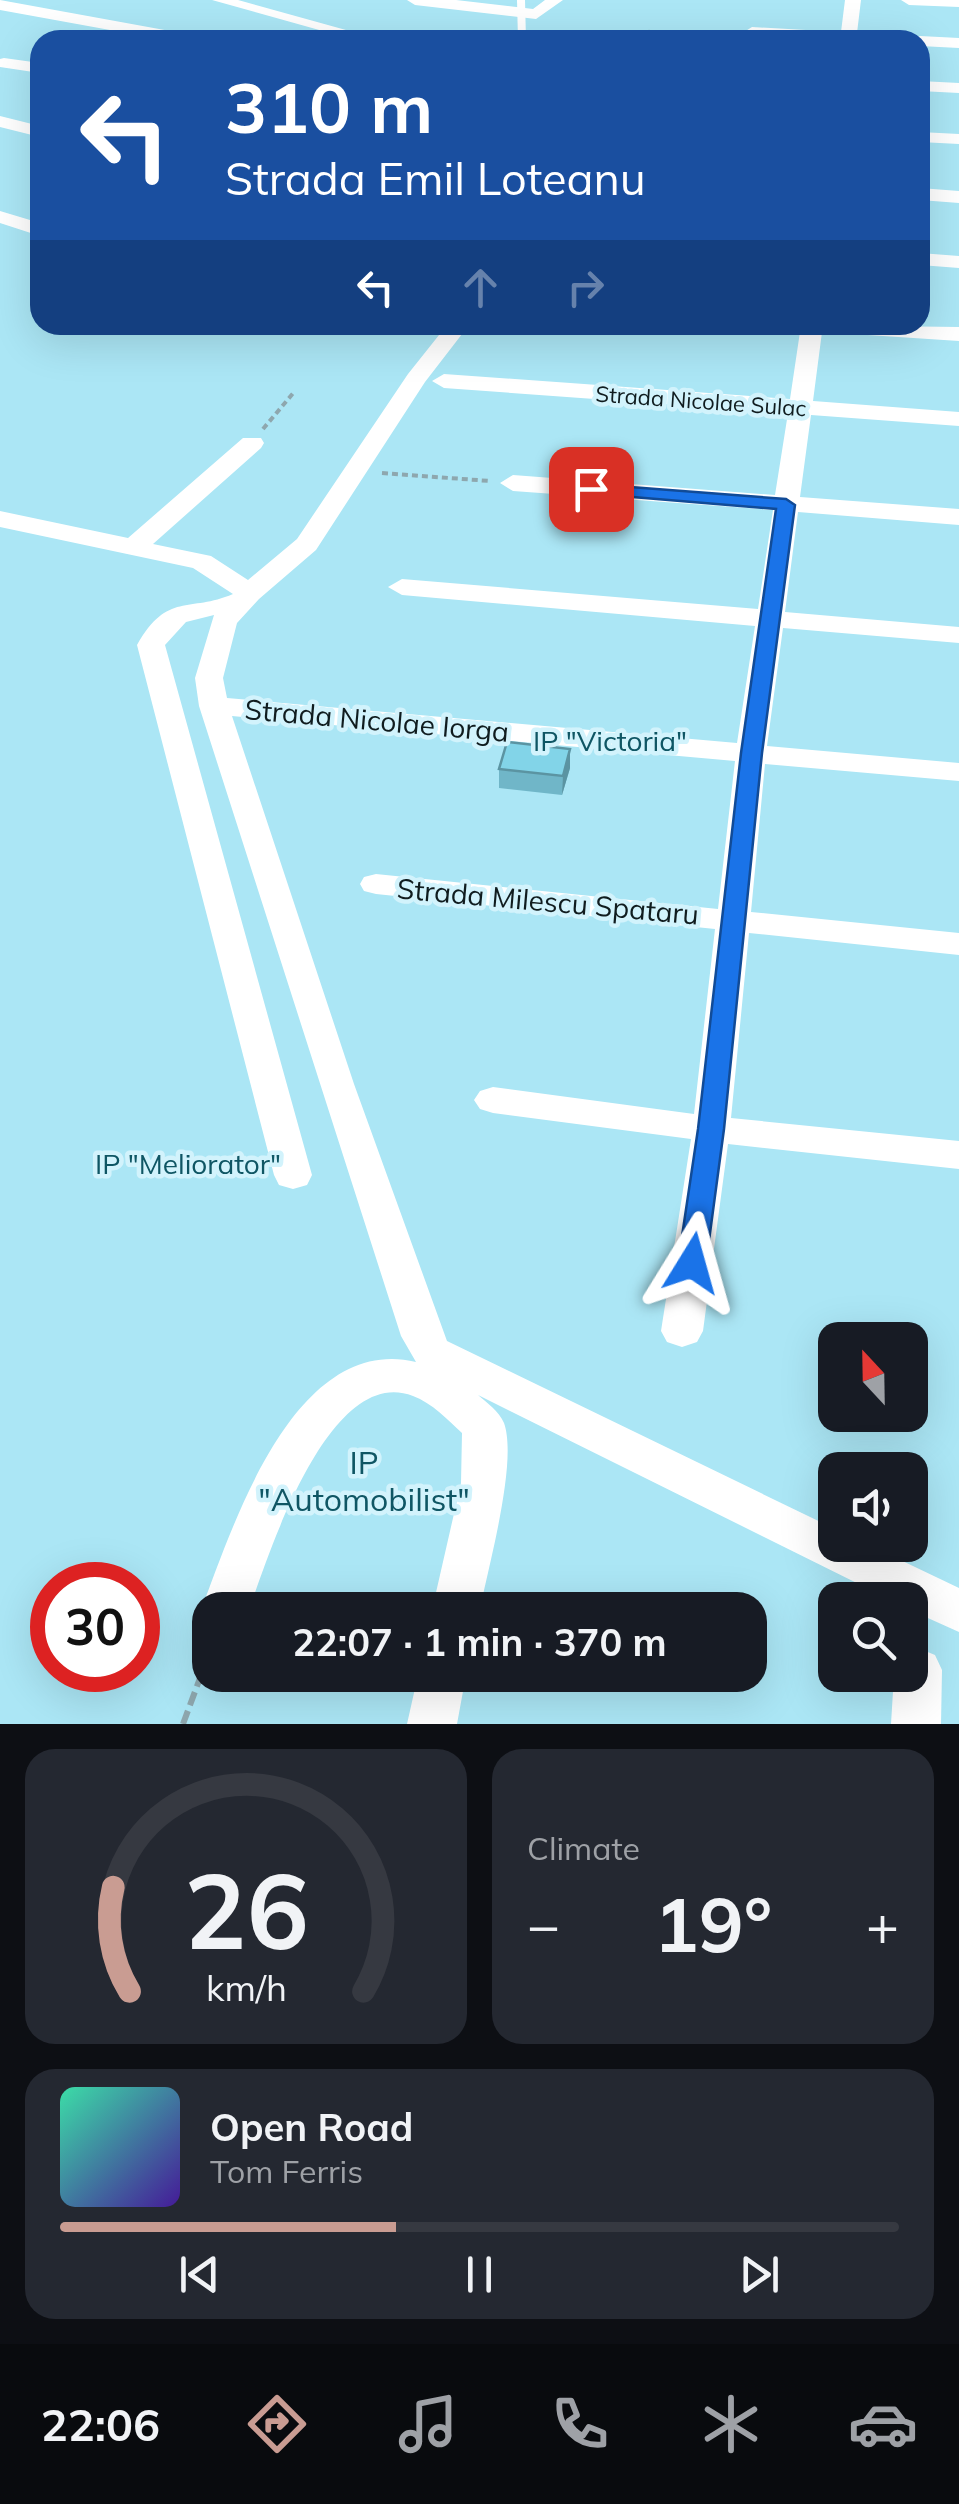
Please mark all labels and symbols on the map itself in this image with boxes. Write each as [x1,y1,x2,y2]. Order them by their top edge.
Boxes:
street label: Strada Nicolae Sulac [595,380,808,422]
pin [549,447,634,532]
street label: Strada Nicolae Iorga [243,691,511,749]
park label: IP "Victoria" [533,723,687,758]
street label: Strada Milescu Spataru [396,870,700,932]
park label: IP "Meliorator" [95,1146,281,1181]
position arrow [640,1211,744,1315]
north arrow [818,1322,928,1432]
park label: IP "Automobilist" [258,1442,470,1519]
speed limit sign: 30 [30,1562,160,1692]

